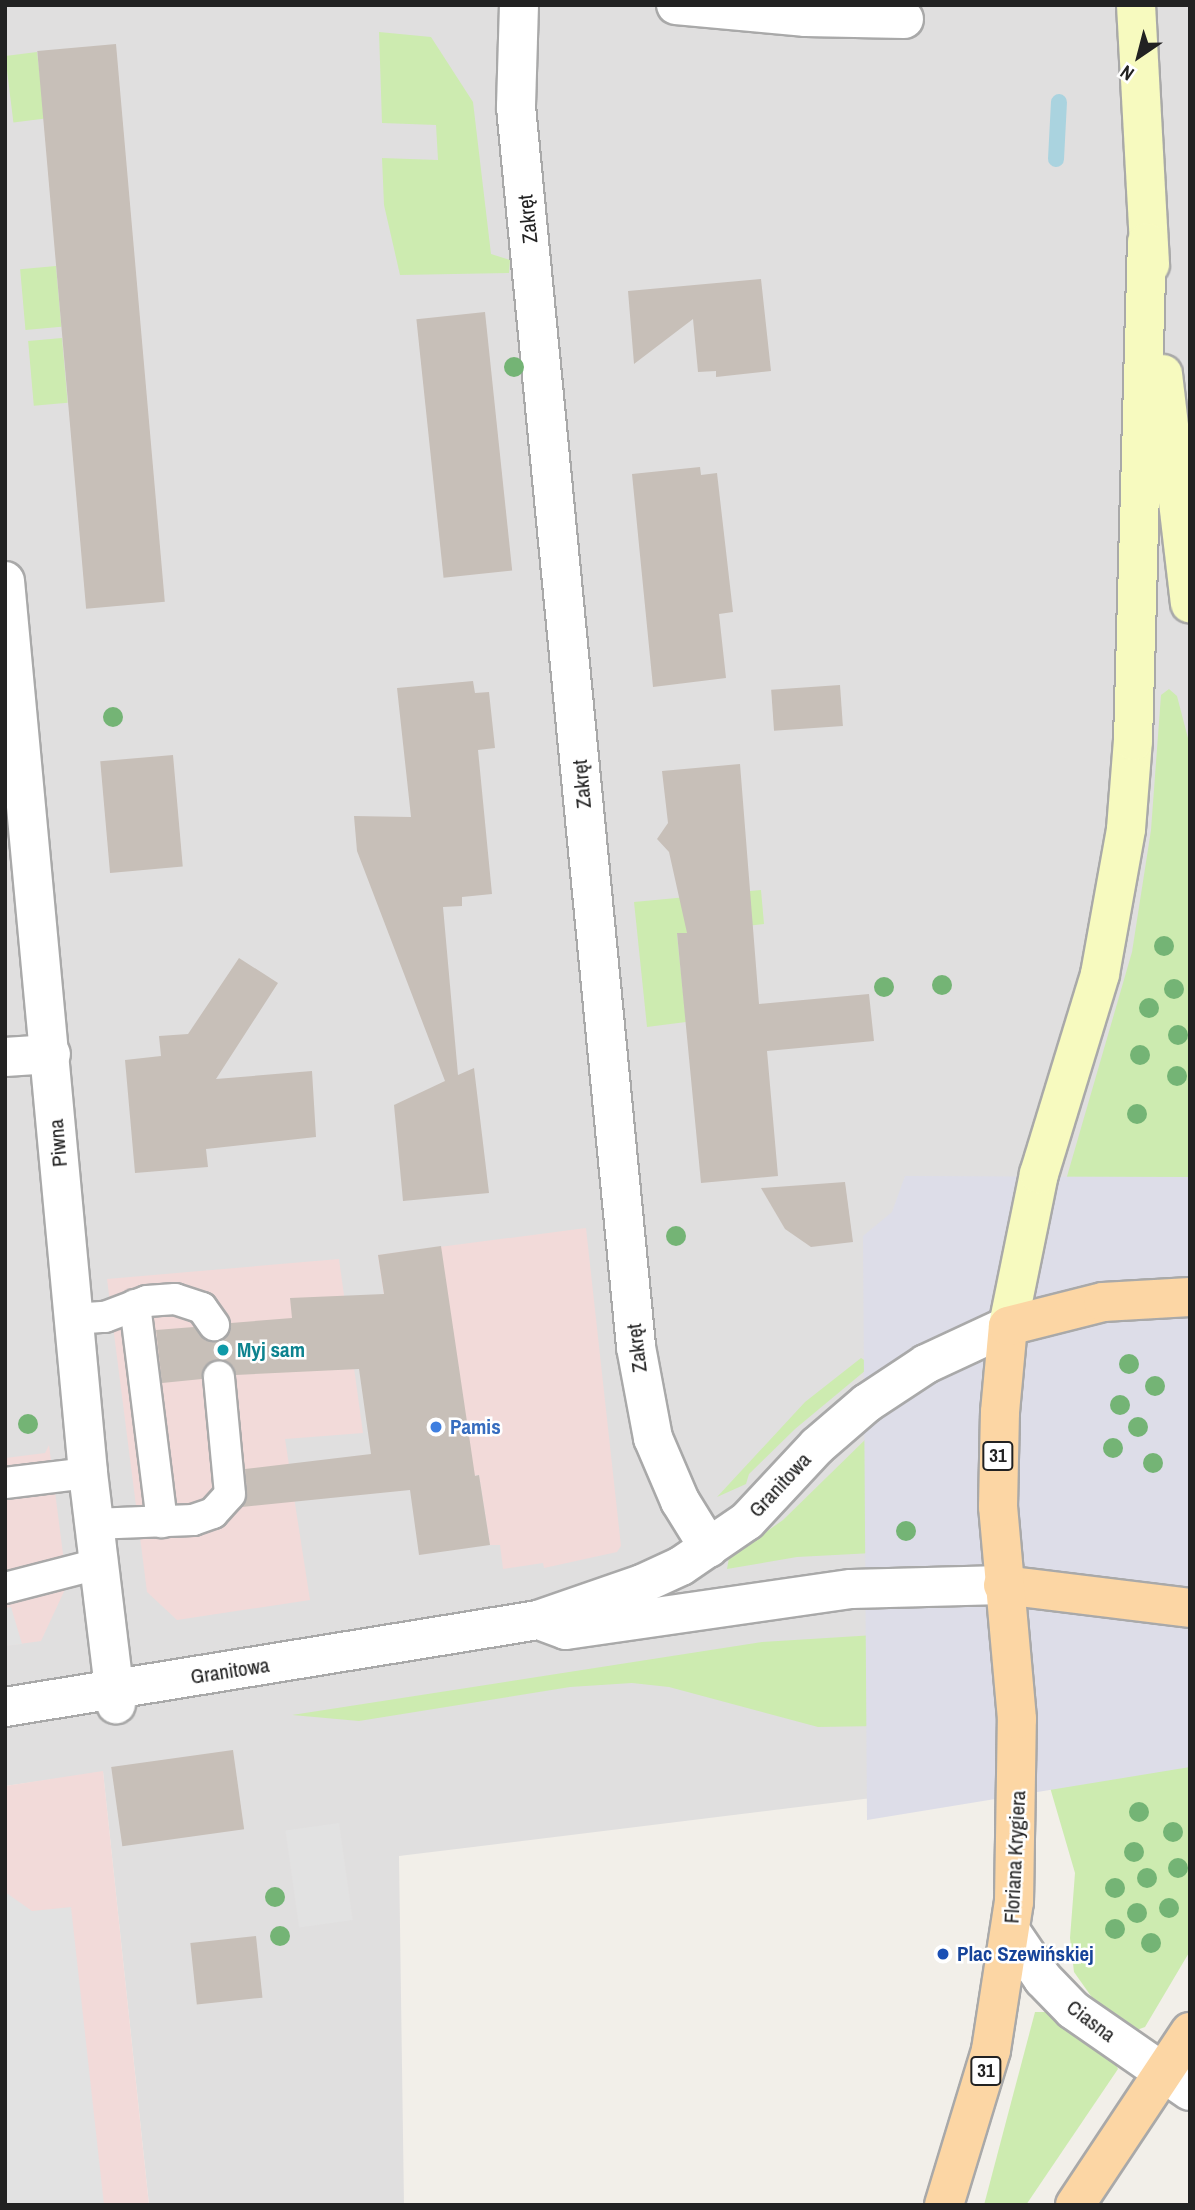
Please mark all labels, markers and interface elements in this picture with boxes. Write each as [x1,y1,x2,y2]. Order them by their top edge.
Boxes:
north arrow [1104,21,1174,91]
text: N [1115,59,1139,87]
street label: Zakręt [513,193,543,245]
street label: Zakręt [567,759,597,809]
street label: Piwna [43,1118,73,1168]
street label: Zakręt [622,1322,652,1374]
place label: Myj sam [237,1337,305,1363]
marker: Myj sam [215,1342,231,1358]
place label: Pamis [450,1414,501,1440]
marker: Pamis [428,1419,444,1435]
road number: 31 [982,1440,1014,1472]
street label: Granitowa [744,1447,816,1523]
street label: Granitowa [189,1652,271,1690]
street label: Floriana Krygiera [999,1790,1031,1924]
place label: Plac Szewińskiej [957,1941,1094,1967]
marker: Plac Szewińskiej [935,1946,951,1962]
street label: Ciasna [1062,1995,1120,2047]
road number: 31 [970,2056,1002,2086]

